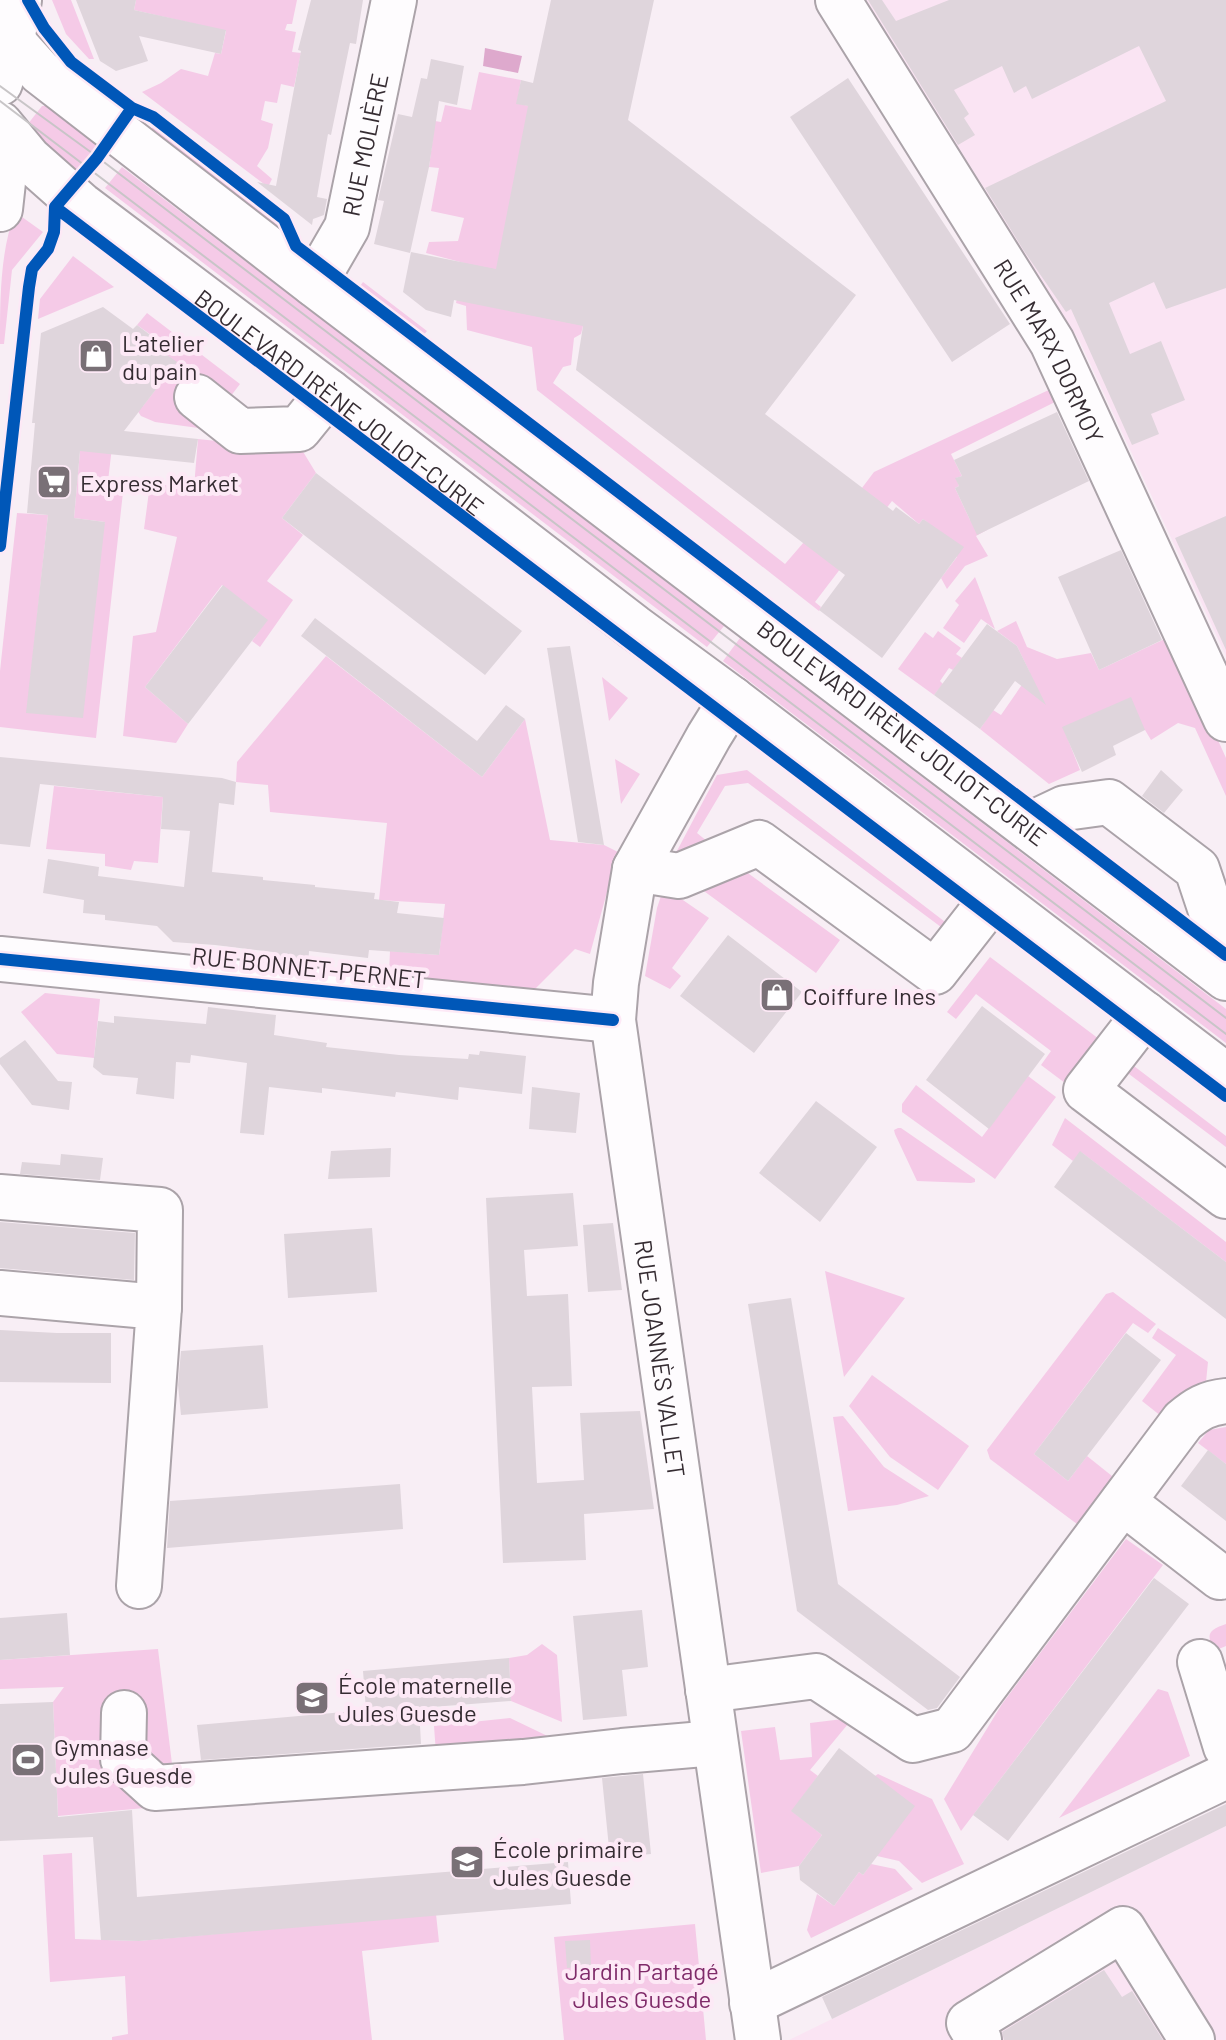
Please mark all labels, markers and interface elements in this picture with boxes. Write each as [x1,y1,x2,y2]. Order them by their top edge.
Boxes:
street label: RUE MOLIÈRE [335,71,393,219]
street label: RUE MARX DORMOY [989,253,1111,447]
street label: BOULEVARD IRÈNE JOLIOT-CURIE [190,282,490,521]
place label: L'atelier du pain [122,328,204,385]
shop icon: L'atelier du pain [77,337,115,375]
supermarket icon: Express Market [35,463,73,501]
place label: Express Market [80,468,239,497]
street label: BOULEVARD IRÈNE JOLIOT-CURIE [752,613,1053,851]
street label: RUE BONNET-PERNET [191,940,427,994]
shop icon: Coiffure Ines [758,976,796,1014]
place label: Coiffure Ines [803,981,936,1010]
street label: RUE JOANNÈS VALLET [630,1237,692,1479]
place label: École maternelle Jules Guesde [338,1670,512,1727]
school or university icon: École maternelle Jules Guesde [293,1679,331,1717]
place label: Gymnase Jules Guesde [54,1732,193,1789]
sports icon: Gymnase Jules Guesde [9,1741,47,1779]
place label: École primaire Jules Guesde [493,1834,644,1891]
school or university icon: École primaire Jules Guesde [448,1843,486,1881]
park label: Jardin Partagé Jules Guesde [565,1956,719,2013]

